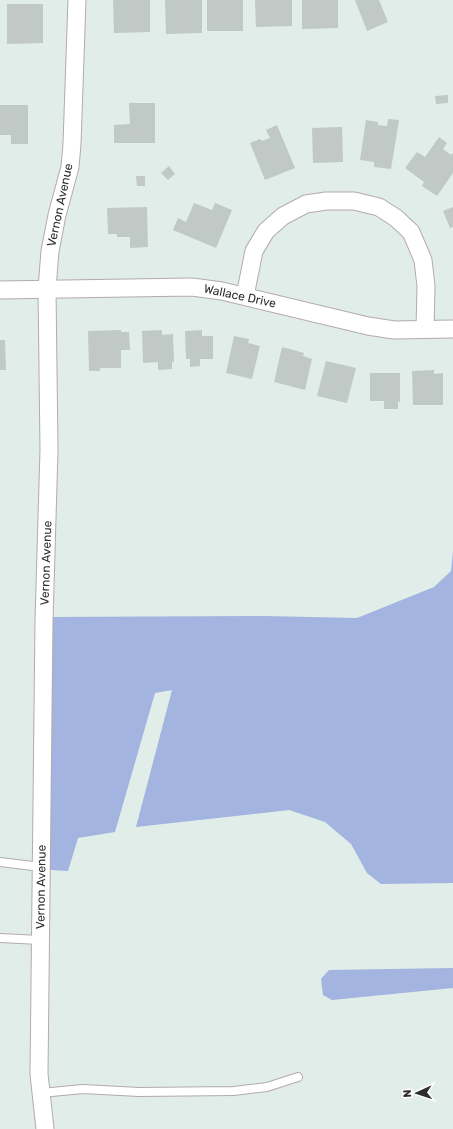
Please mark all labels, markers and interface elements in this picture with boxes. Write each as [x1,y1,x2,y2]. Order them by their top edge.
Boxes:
street label: Vernon Avenue [44,162,76,248]
street label: Wallace Drive [203,282,278,311]
street label: Vernon Avenue [38,520,54,606]
street label: Vernon Avenue [33,844,49,929]
north arrow [397,1073,437,1113]
text: N [401,1089,414,1098]

